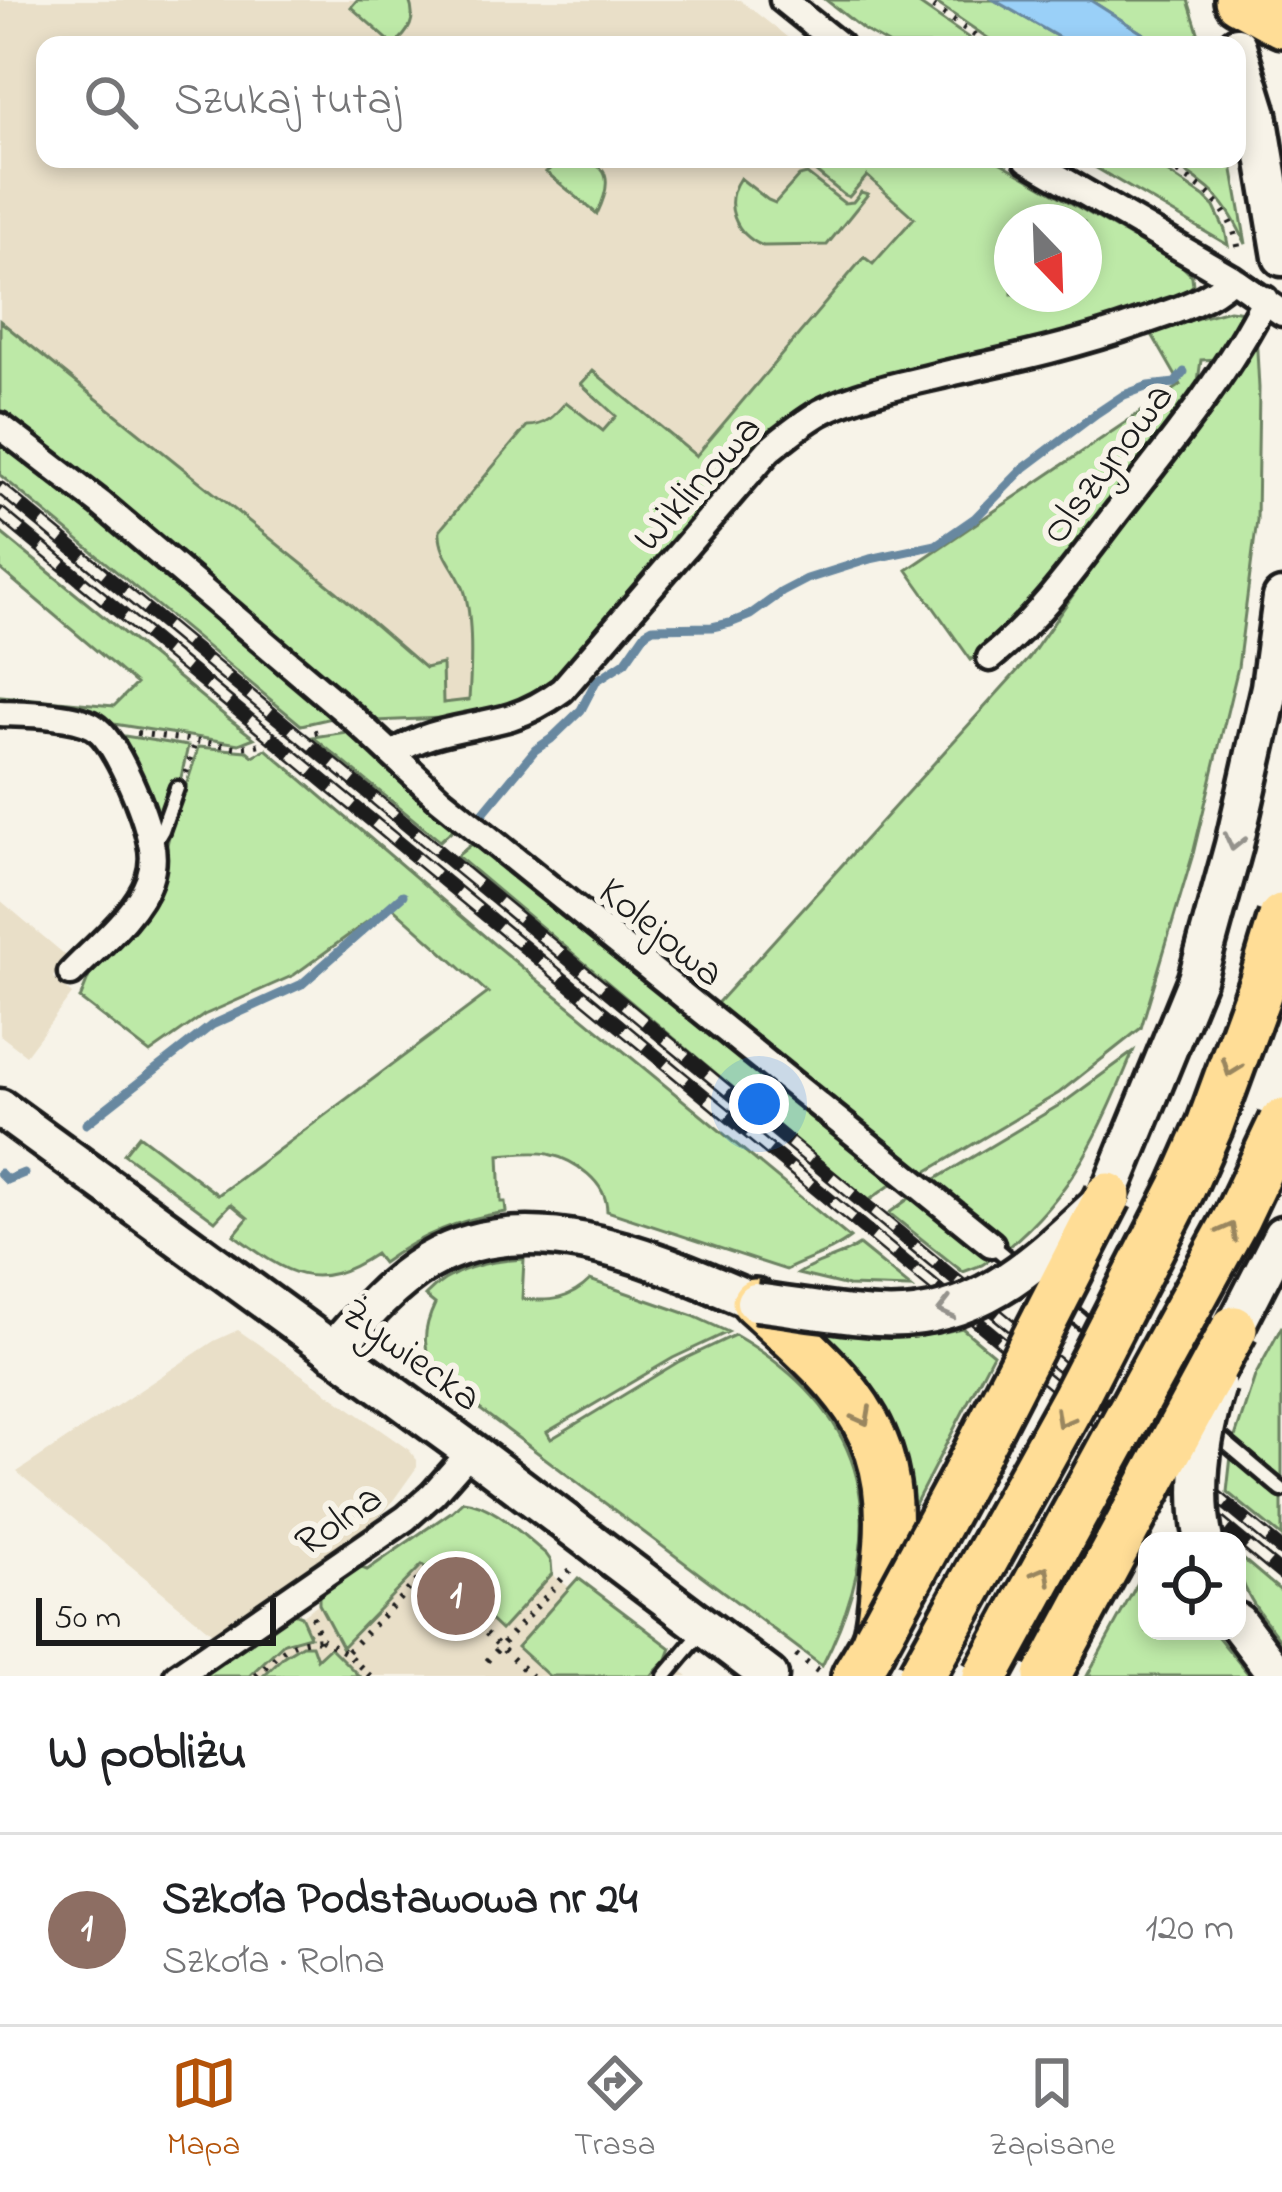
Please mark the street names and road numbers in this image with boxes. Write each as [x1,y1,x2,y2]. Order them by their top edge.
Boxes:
street label: Olszynowa [1027,371,1190,559]
street label: Wiklinowa [619,401,777,567]
street label: Kolejowa [584,863,737,1004]
street label: Żywiecka [327,1285,493,1429]
street label: Rolna [283,1470,396,1574]

